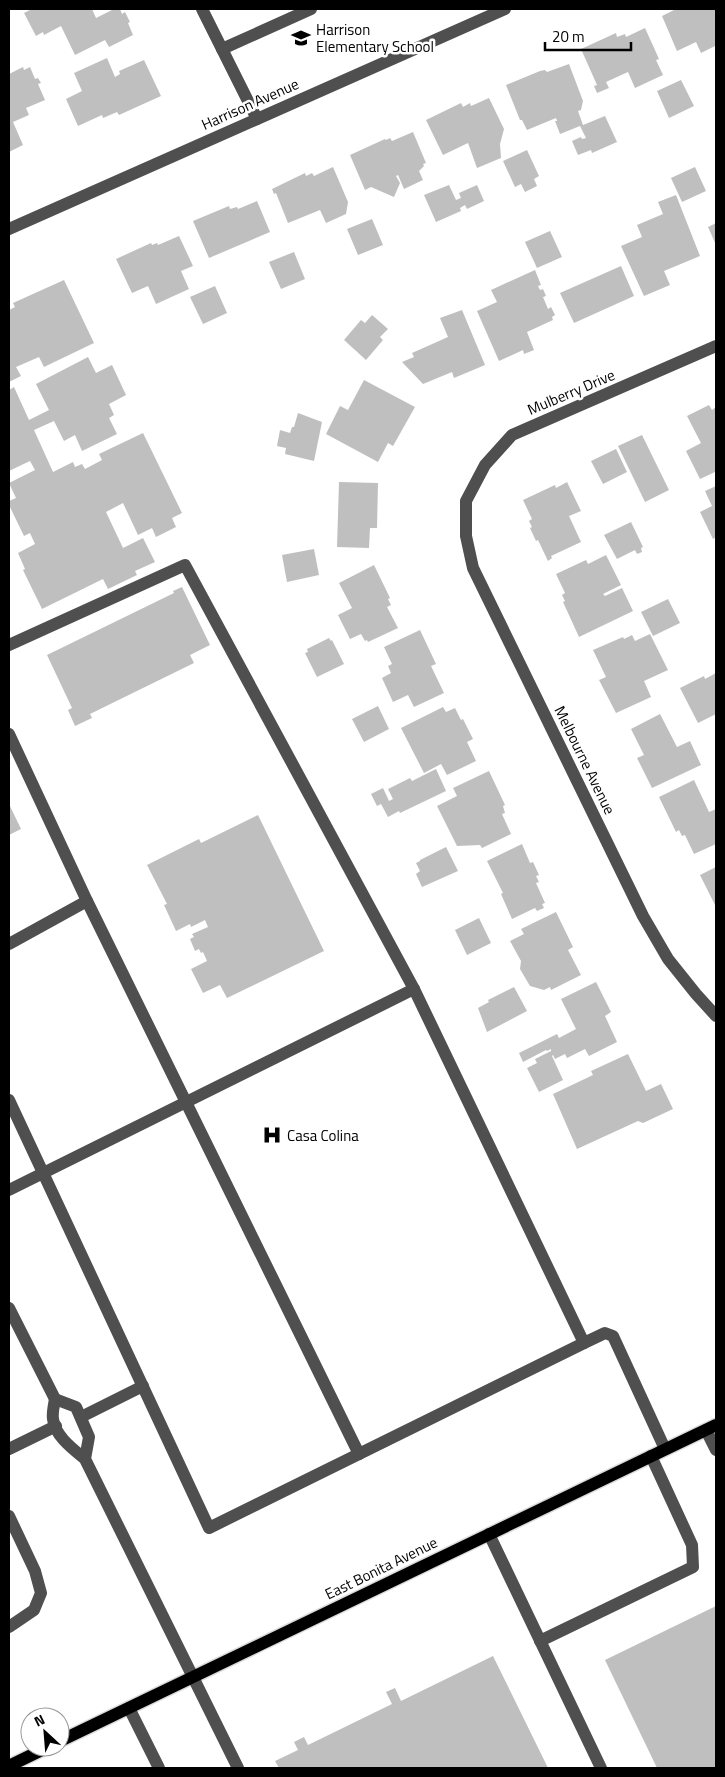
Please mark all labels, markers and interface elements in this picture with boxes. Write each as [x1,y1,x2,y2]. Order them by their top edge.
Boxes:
place label: Harrison Elementary School [316,18,434,58]
scale bar [545,20,631,52]
text: 20 m [552,25,585,48]
school or university icon: Harrison Elementary School [290,27,312,49]
street label: Harrison Avenue [198,72,302,136]
street label: Mulberry Drive [524,363,618,421]
street label: Melbourne Avenue [549,702,621,818]
hospital icon: Casa Colina [261,1124,283,1146]
place label: Casa Colina [287,1124,359,1147]
street label: East Bonita Avenue [321,1531,441,1605]
north arrow [20,1707,70,1757]
text: N [30,1708,48,1731]

